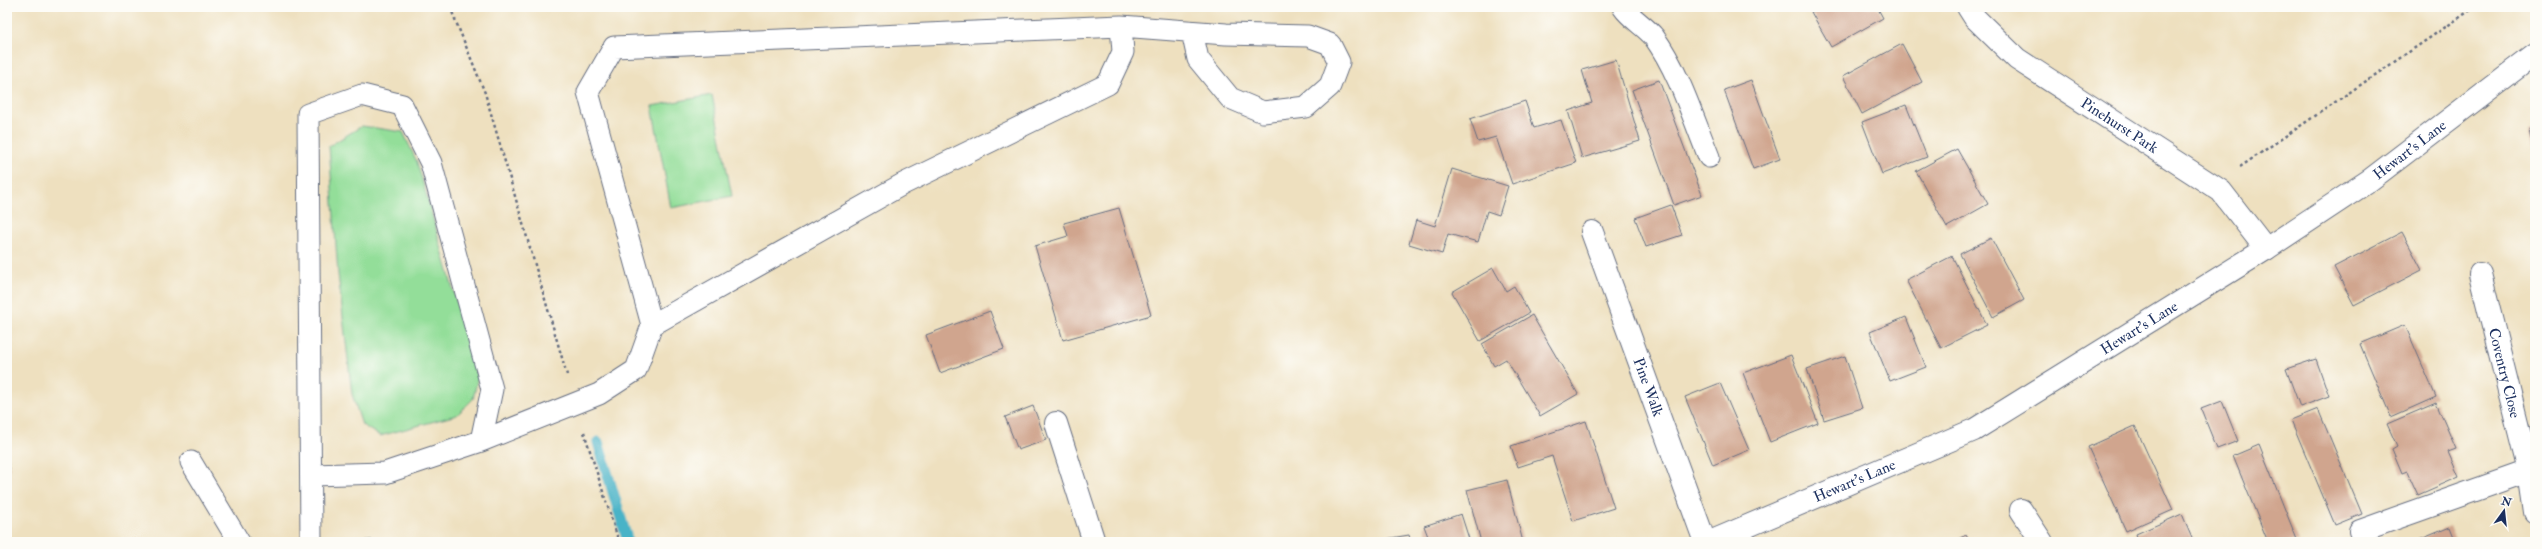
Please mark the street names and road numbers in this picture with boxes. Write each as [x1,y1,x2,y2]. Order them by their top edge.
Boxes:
street label: Pinehurst Park [2077,94,2162,158]
street label: Hewart's Lane [2370,116,2450,184]
street label: Hewart's Lane [2097,297,2181,359]
street label: Coventry Close [2484,326,2524,420]
street label: Pine Walk [1629,355,1667,419]
street label: Hewart's Lane [1811,455,1899,507]

